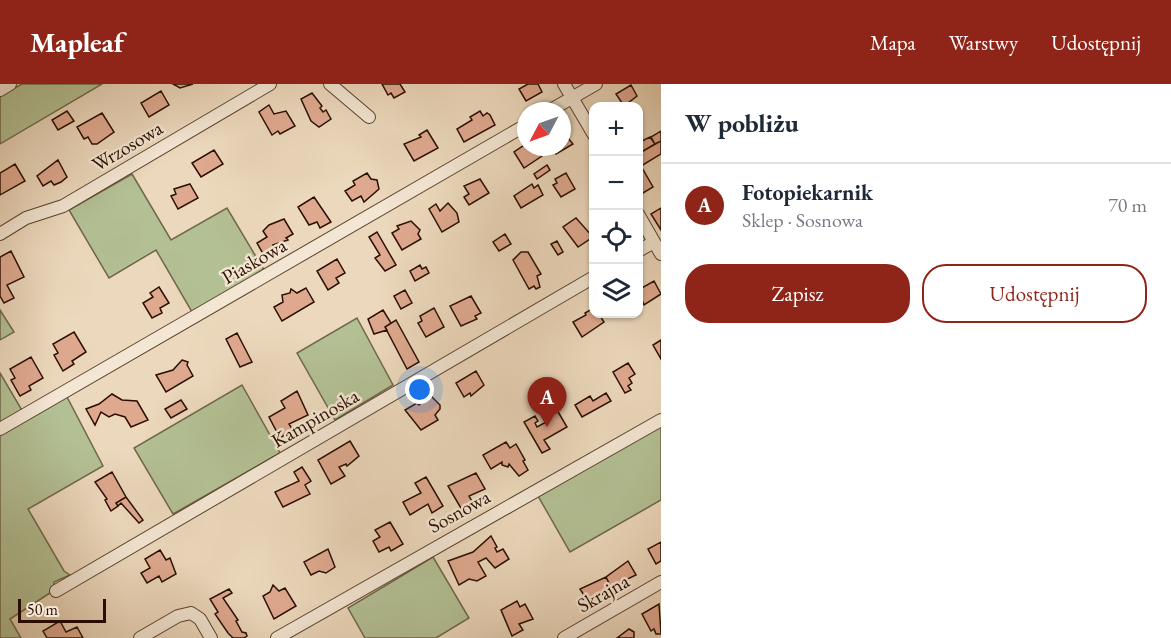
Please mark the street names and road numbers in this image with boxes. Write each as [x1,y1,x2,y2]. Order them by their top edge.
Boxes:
street label: Wrzosowa [87,115,167,177]
street label: Piaskowa [217,232,291,290]
street label: Kampinoska [267,383,363,453]
street label: Sosnowa [423,483,495,539]
street label: Skrajna [572,568,634,618]

